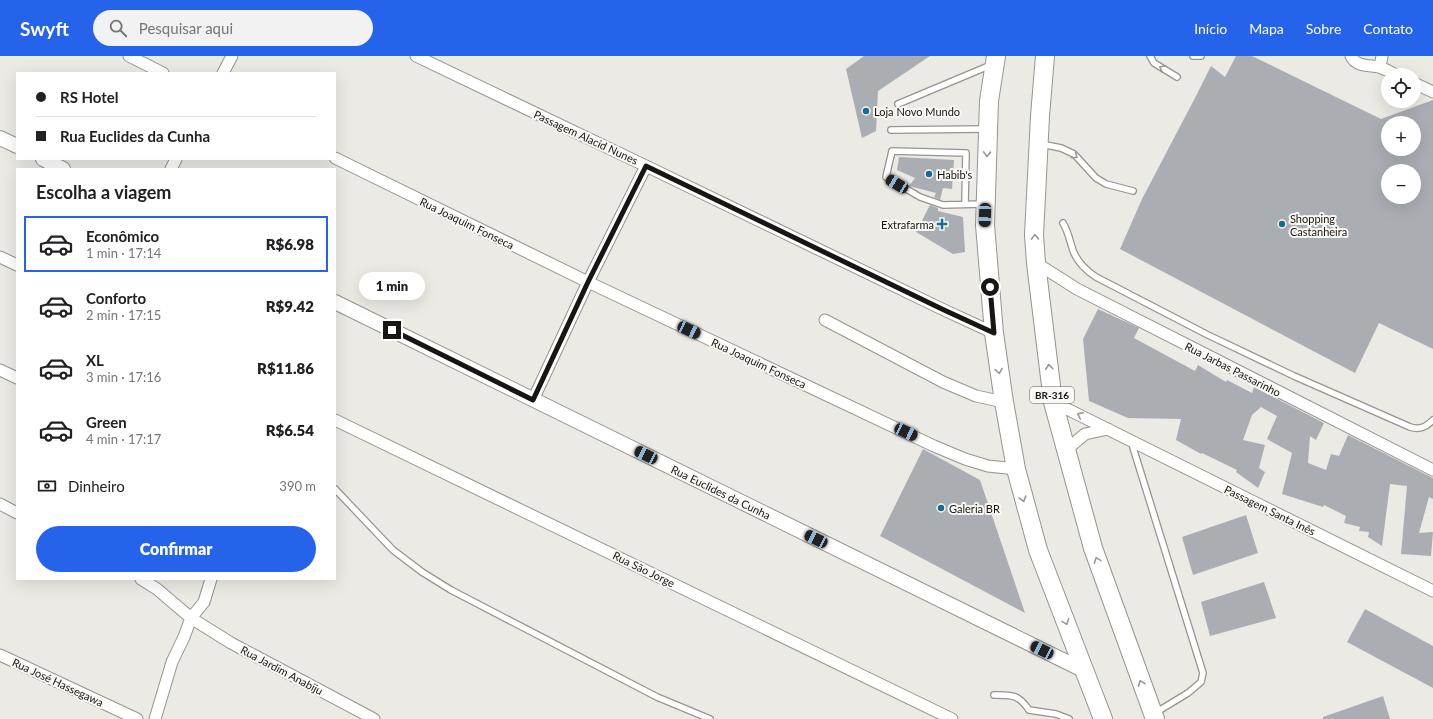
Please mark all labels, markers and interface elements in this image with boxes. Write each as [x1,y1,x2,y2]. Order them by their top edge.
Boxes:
search box [93,10,373,46]
text: Swyft [20,17,69,40]
icon: search [107,17,129,39]
text: Pesquisar aqui [139,19,233,37]
text: Início [1194,20,1227,37]
text: Mapa [1249,20,1284,37]
text: Sobre [1306,20,1341,37]
text: Contato [1363,20,1413,37]
one-way arrow [1159,66,1166,73]
map controls [1381,68,1421,204]
button: locate [1381,68,1421,108]
text: RS Hotel [60,88,119,106]
place label: Loja Novo Mundo [874,105,960,118]
marker: Loja Novo Mundo [861,106,871,116]
street label: Passagem Alacid Nunes [532,107,640,167]
button: + [1381,116,1421,156]
text: Rua Euclides da Cunha [60,127,210,145]
one-way arrow [983,151,991,157]
one-way arrow [1070,151,1078,158]
button: − [1381,164,1421,204]
place label: Habib's [937,168,973,181]
marker: Habib's [924,169,934,179]
car [884,173,910,195]
text: Escolha a viagem [36,181,171,203]
street label: Rua Joaquim Fonseca [418,195,516,251]
car [979,203,991,227]
place label: Shopping Castanheira [1290,212,1347,238]
place label: Extrafarma [881,218,934,231]
marker: Extrafarma [937,219,947,229]
marker: Shopping Castanheira [1277,219,1287,229]
icon: car [38,226,74,262]
text: Econômico [86,227,159,245]
one-way arrow [1030,234,1039,240]
text: R$6.98 [266,235,314,253]
text: 1 min · 17:14 [86,245,161,261]
callout: 1 min [359,272,425,300]
text: 1 min [376,278,408,294]
route start [981,278,999,296]
icon: car [38,288,74,324]
text: Conforto [86,289,146,307]
text: R$9.42 [266,297,314,315]
text: 2 min · 17:15 [86,307,161,323]
car [676,319,702,341]
route end [383,321,401,339]
street label: Rua Joaquim Fonseca [710,335,808,391]
street label: Rua Jarbas Passarinho [1183,339,1283,399]
icon: car [38,350,74,386]
text: XL [86,351,104,369]
text: R$11.86 [257,359,314,377]
one-way arrow [1045,364,1054,370]
one-way arrow [995,368,1003,374]
text: 3 min · 17:16 [86,369,161,385]
road number: BR-316 [1030,387,1074,403]
icon: car [38,412,74,448]
text: Green [86,413,127,431]
one-way arrow [1077,413,1085,420]
text: R$6.54 [266,421,314,439]
car [893,421,919,443]
text: 4 min · 17:17 [86,431,161,447]
car [633,444,659,466]
street label: Rua Euclides da Cunha [669,462,773,522]
icon: cash [36,475,58,497]
text: Dinheiro [68,477,125,495]
text: 390 m [279,478,316,494]
street label: Passagem Santa Inês [1222,482,1318,538]
one-way arrow [1019,496,1027,502]
place label: Galeria BR [949,502,1000,515]
marker: Galeria BR [936,503,946,513]
button: Confirmar [36,526,316,572]
car [803,528,829,550]
street label: Rua São Jorge [611,548,677,590]
one-way arrow [1094,557,1102,564]
one-way arrow [1061,618,1069,625]
car [1029,639,1055,661]
street label: Rua Jardim Anabiju [239,643,325,697]
street label: Rua José Hassegawa [10,655,106,709]
one-way arrow [1138,679,1146,686]

